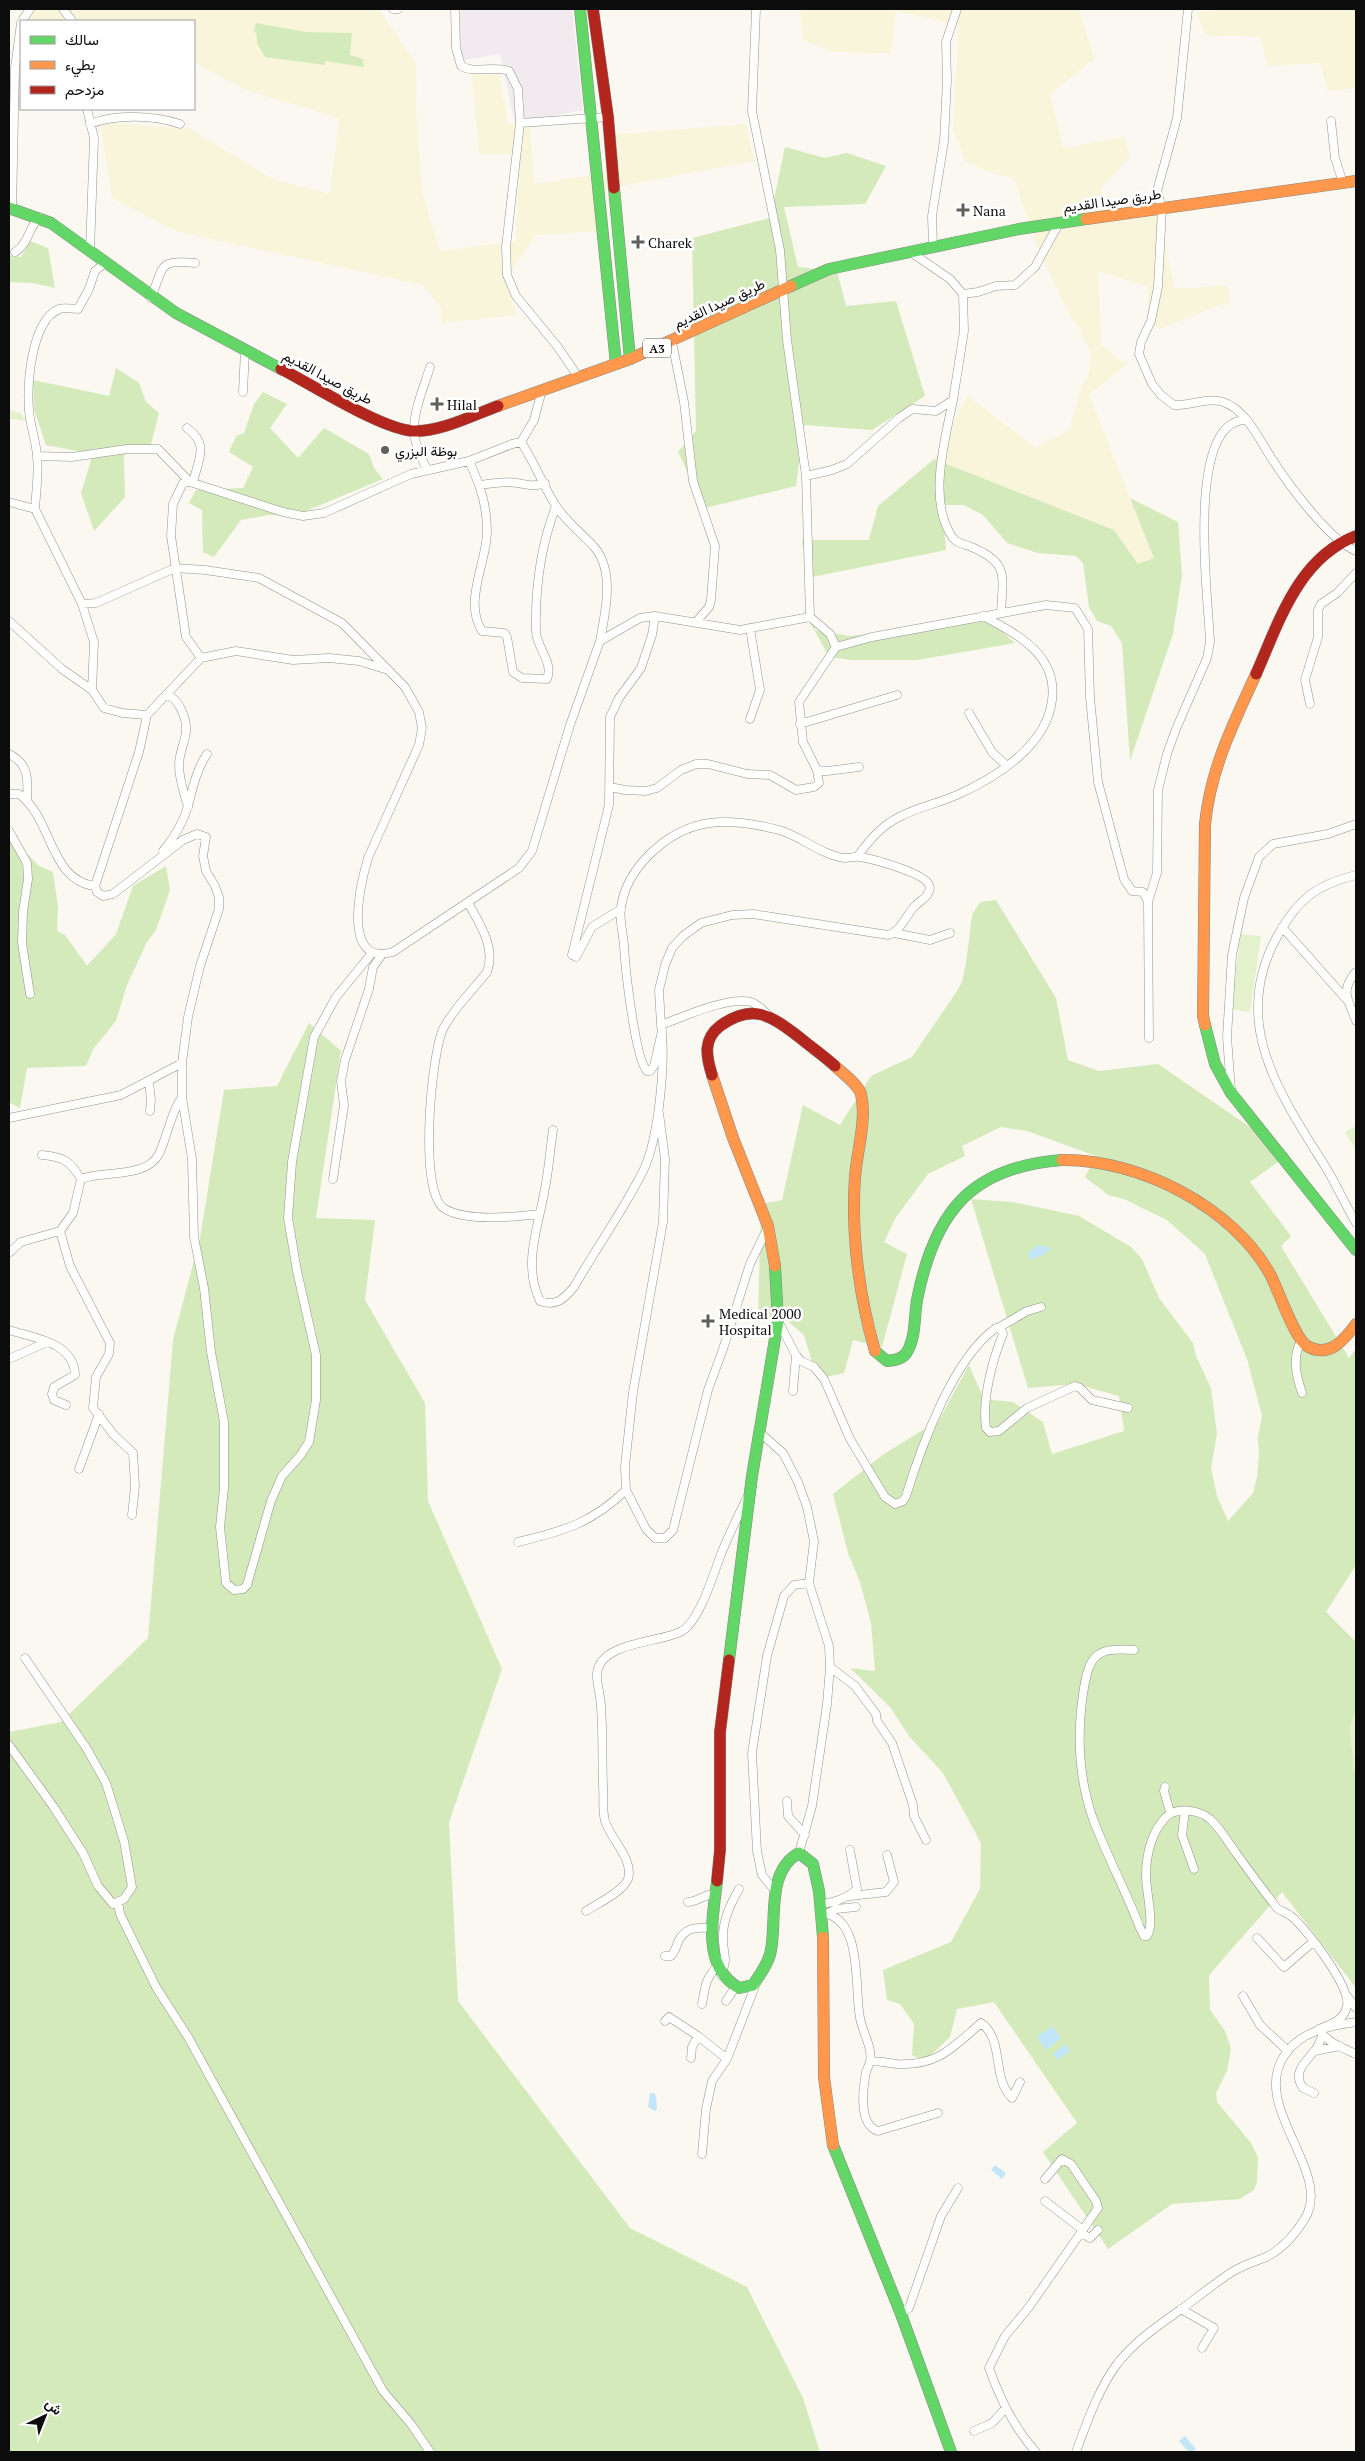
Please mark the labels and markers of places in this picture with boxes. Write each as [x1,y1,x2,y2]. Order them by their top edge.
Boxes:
place label: Nana [973,201,1006,220]
marker: Nana [957,204,969,216]
place label: Charek [648,233,693,252]
marker: Charek [632,236,644,248]
place label: Hilal [447,395,477,414]
marker: Hilal [431,398,443,410]
place label: بوظة البزري [395,441,457,463]
marker: بوظة البزري [379,444,391,456]
place label: Medical 2000 Hospital [719,1304,801,1339]
marker: Medical 2000 Hospital [701,1314,715,1328]

